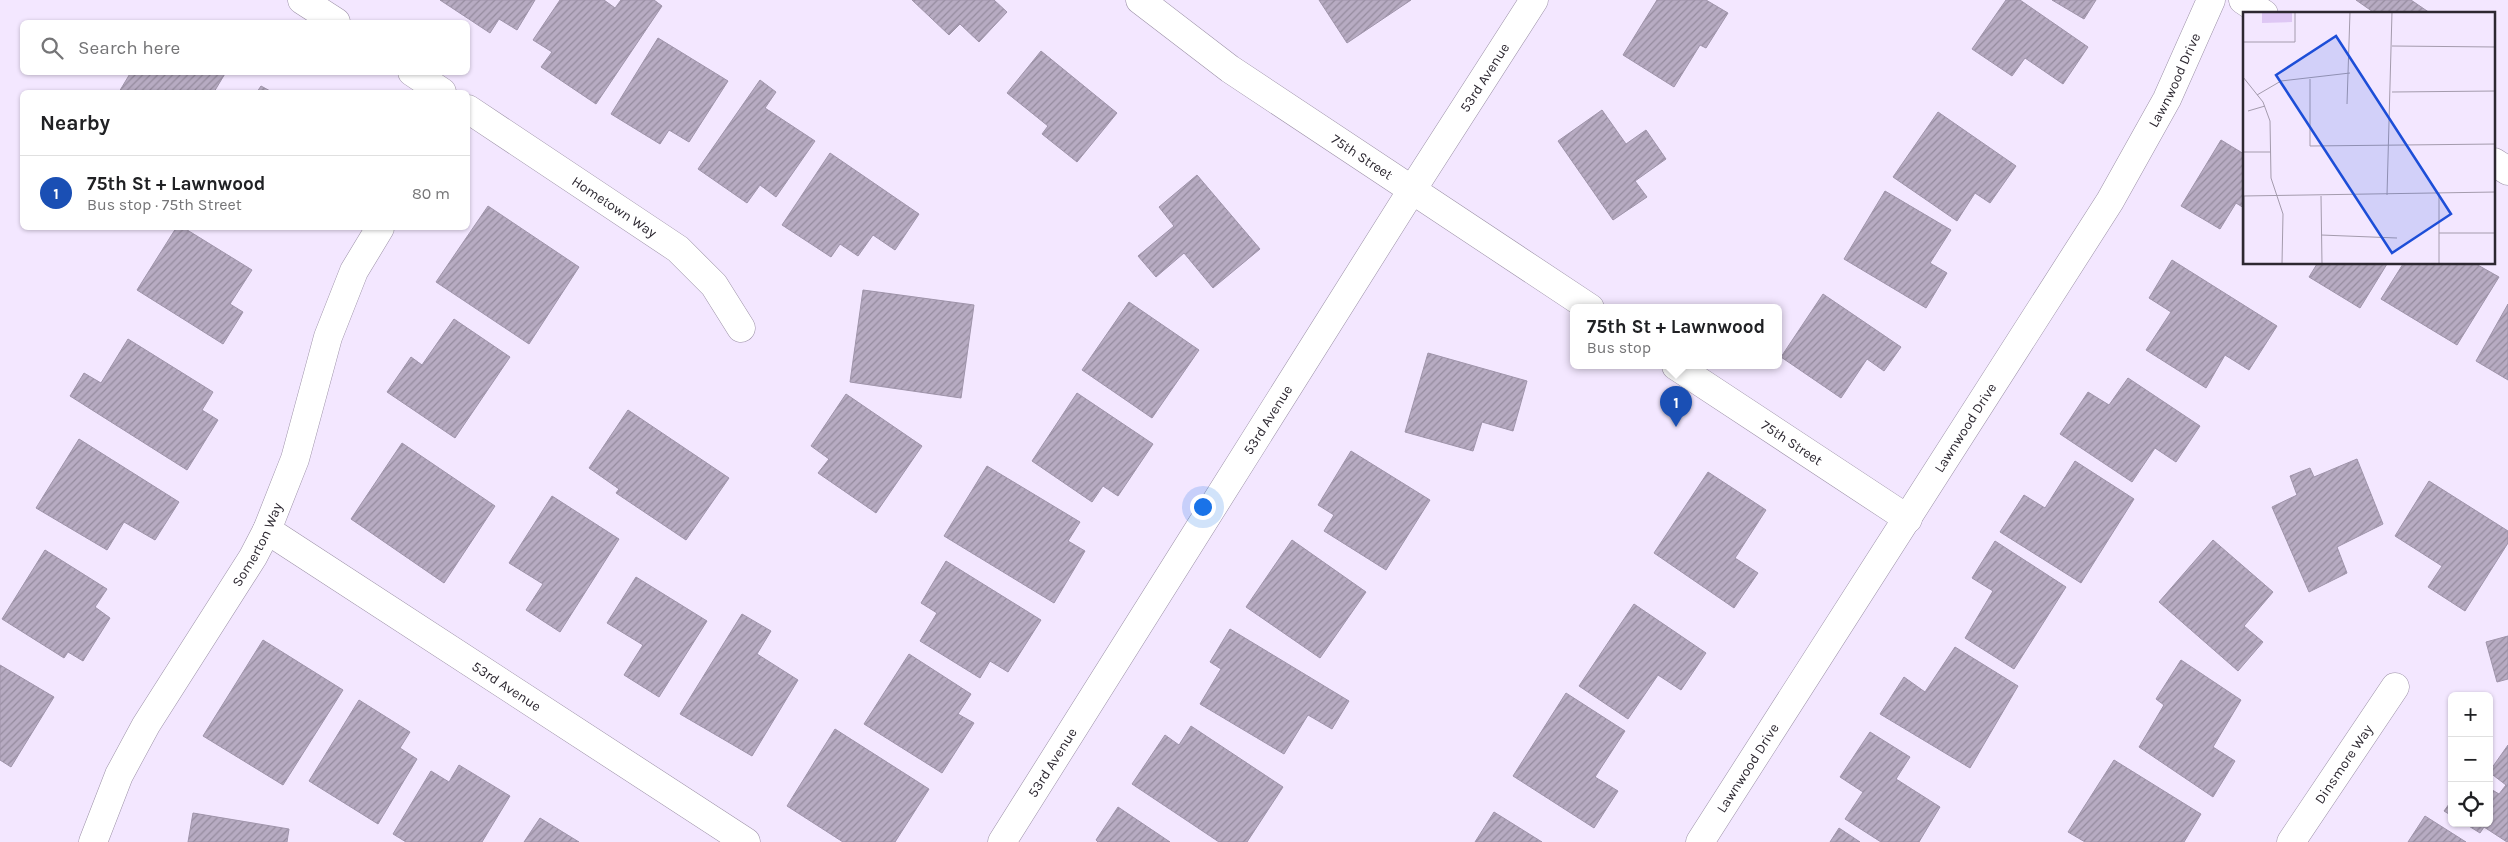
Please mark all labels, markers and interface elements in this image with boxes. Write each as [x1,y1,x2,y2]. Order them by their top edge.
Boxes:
inset map [2243,12,2496,265]
search box [20,20,470,75]
street label: Lawnwood Drive [2144,30,2204,130]
icon: search [38,34,66,62]
text: Search here [78,37,180,59]
street label: 53rd Avenue [1456,40,1513,115]
text: Nearby [40,111,110,135]
street label: 75th Street [1328,130,1396,183]
street label: Hometown Way [569,172,661,241]
text: 75th St + Lawnwood [87,173,265,195]
text: 1 [53,184,59,203]
text: 80 m [412,184,450,203]
text: Bus stop · 75th Street [87,195,242,214]
popup [1570,304,1782,369]
text: 75th St + Lawnwood [1587,316,1765,338]
text: Bus stop [1587,338,1651,357]
street label: Lawnwood Drive [1930,380,2000,475]
street label: 53rd Avenue [1239,382,1296,458]
pin: 1 [1660,386,1692,427]
street label: 75th Street [1758,416,1826,469]
your location [1190,494,1216,520]
street label: Somerton Way [228,499,286,590]
street label: 53rd Avenue [469,657,544,715]
map controls [2448,692,2493,827]
button: + [2448,692,2493,737]
street label: Lawnwood Drive [1713,720,1782,816]
street label: Dinsmore Way [2311,721,2376,807]
street label: 53rd Avenue [1024,724,1080,800]
button: − [2448,737,2493,782]
button: locate [2448,782,2493,827]

